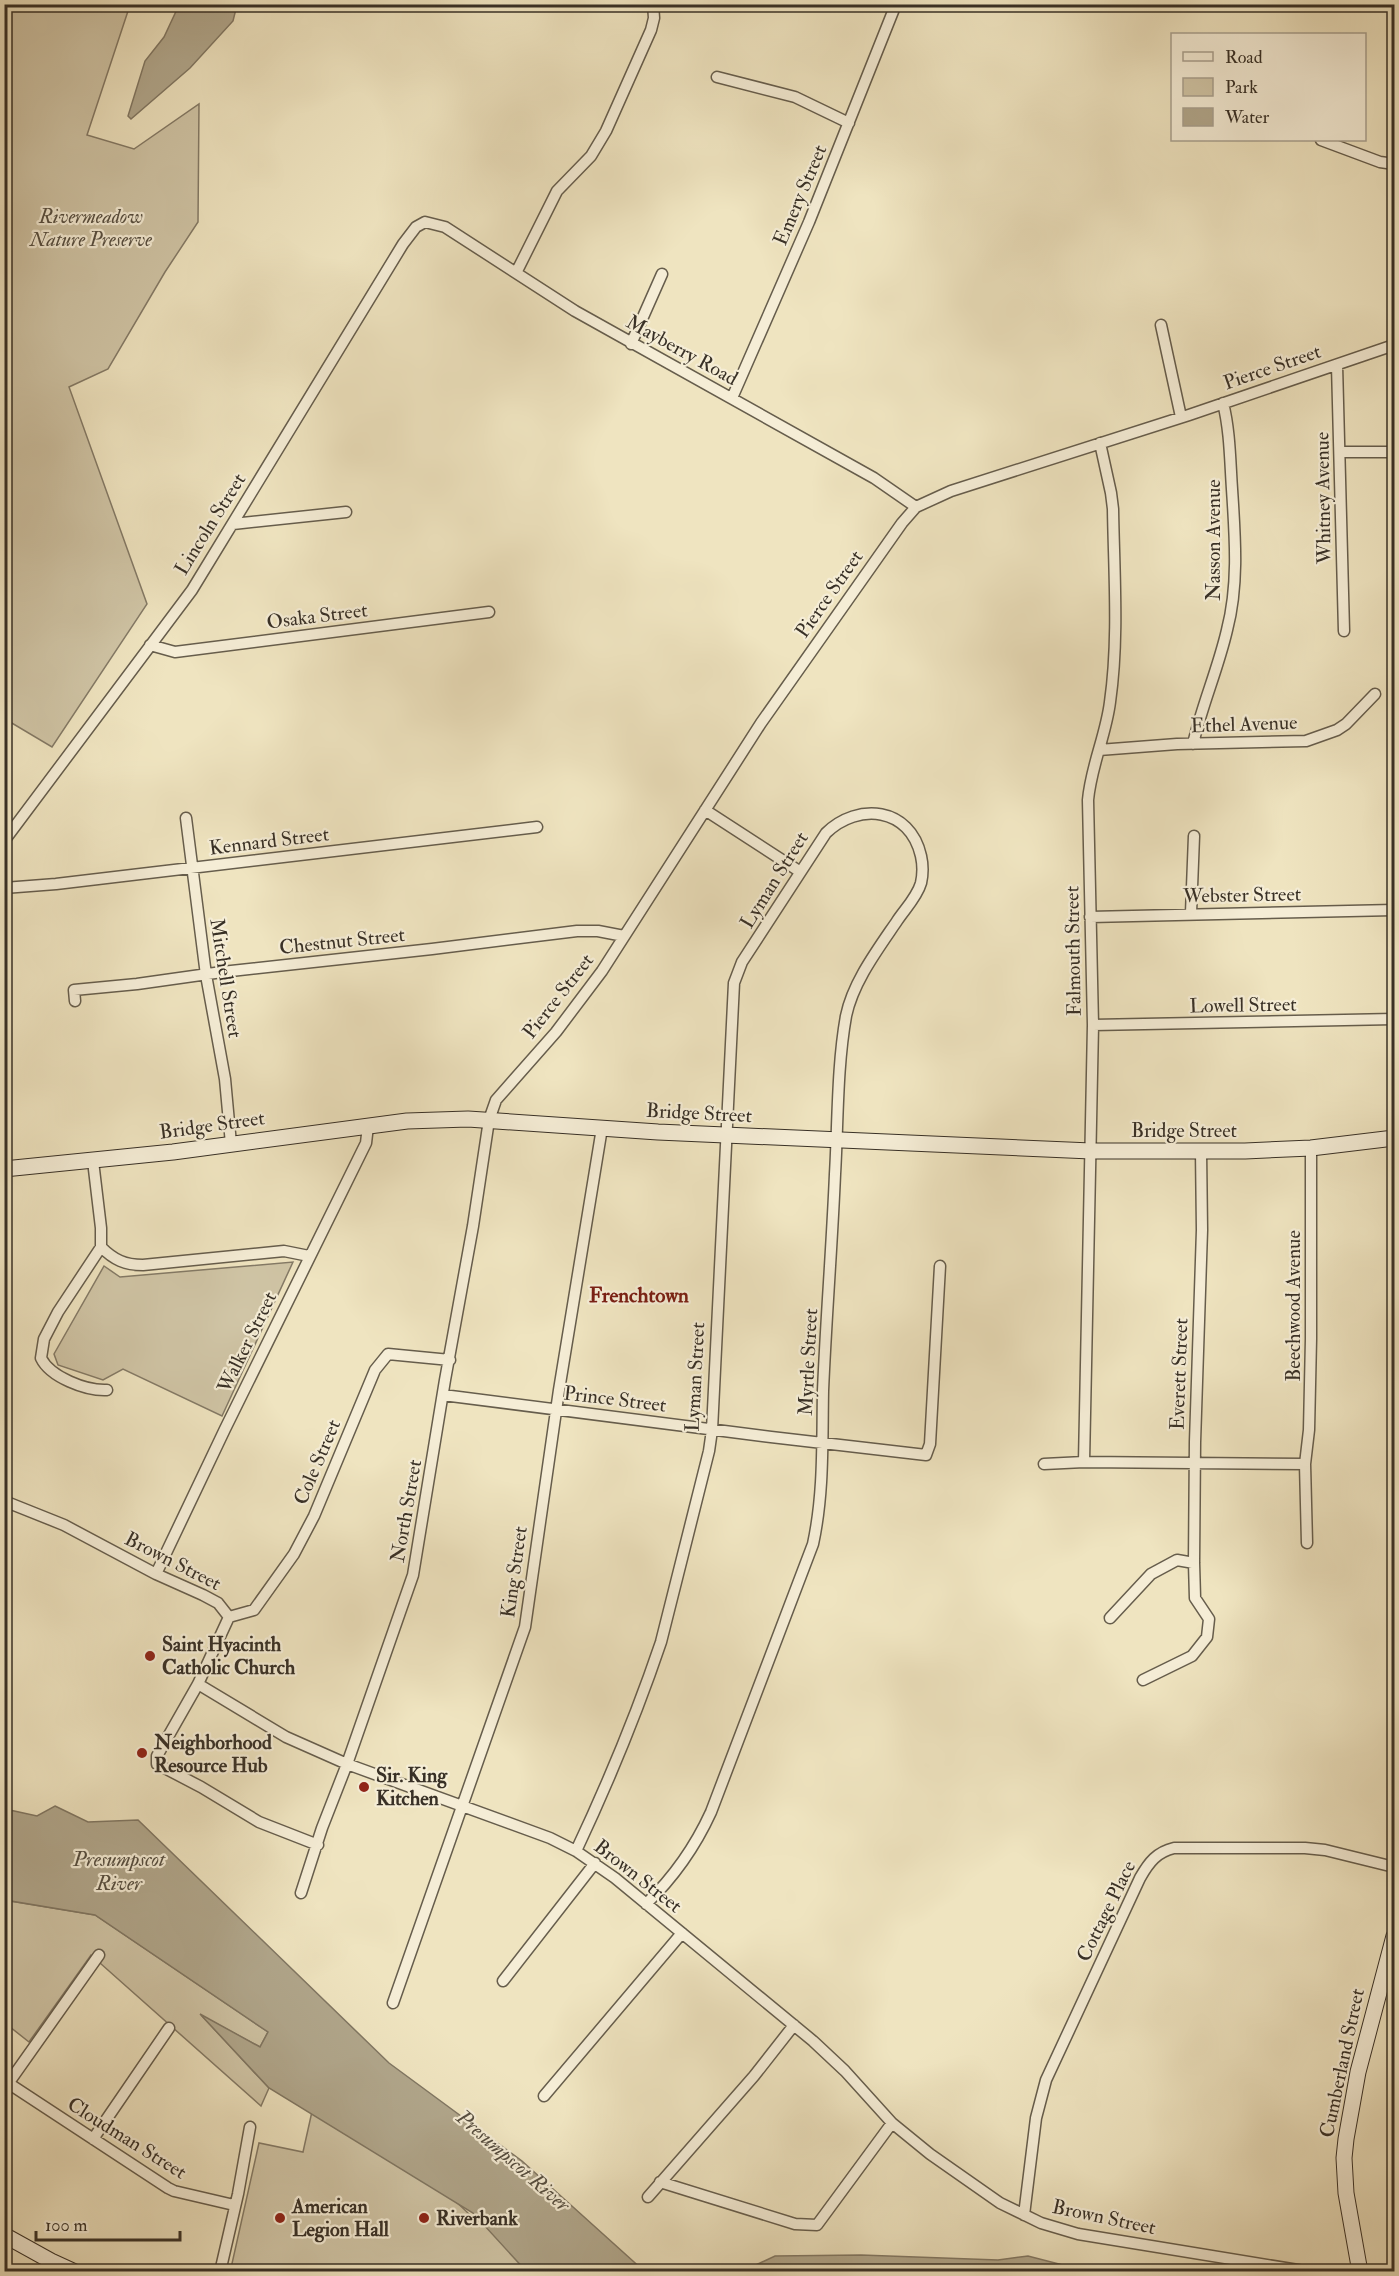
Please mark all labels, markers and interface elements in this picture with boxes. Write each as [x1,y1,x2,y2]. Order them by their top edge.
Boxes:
legend [1171,33,1366,141]
text: Road [1225,46,1263,69]
text: Park [1225,76,1258,99]
text: Water [1224,106,1269,129]
street label: Emery Street [768,140,833,249]
park label: Rivermeadow Nature Preserve [29,204,152,252]
street label: Mayberry Road [622,309,742,391]
street label: Pierce Street [1220,339,1324,395]
street label: Whitney Avenue [1309,432,1337,565]
street label: Lincoln Street [169,468,251,580]
street label: Nasson Avenue [1201,479,1226,601]
street label: Pierce Street [790,545,869,643]
street label: Osaka Street [265,597,369,635]
street label: Ethel Avenue [1190,710,1298,738]
street label: Kennard Street [208,821,331,861]
street label: Lyman Street [734,826,814,933]
street label: Webster Street [1182,881,1302,909]
street label: Falmouth Street [1059,885,1087,1016]
street label: Mitchell Street [204,917,248,1040]
street label: Chestnut Street [278,922,407,960]
street label: Pierce Street [517,948,599,1044]
street label: Lowell Street [1189,992,1297,1018]
street label: Bridge Street [645,1098,753,1128]
street label: Bridge Street [158,1105,267,1145]
street label: Bridge Street [1131,1118,1238,1143]
street label: Beechwood Avenue [1281,1230,1306,1382]
district label: Frenchtown [589,1282,689,1309]
street label: Walker Street [211,1287,282,1398]
street label: Myrtle Street [793,1307,823,1416]
street label: Everett Street [1165,1317,1193,1430]
street label: Lyman Street [680,1321,710,1432]
street label: Prince Street [562,1380,668,1418]
street label: Cole Street [288,1415,346,1508]
street label: North Street [385,1457,427,1564]
street label: King Street [495,1524,533,1619]
street label: Brown Street [121,1526,226,1596]
place label: Saint Hyacinth Catholic Church [162,1632,296,1680]
marker: Saint Hyacinth Catholic Church [143,1649,157,1663]
place label: Neighborhood Resource Hub [153,1730,272,1778]
marker: Neighborhood Resource Hub [135,1746,149,1760]
place label: Sir. King Kitchen [376,1763,448,1811]
marker: Sir. King Kitchen [357,1780,371,1794]
street label: Brown Street [589,1834,687,1918]
water label: Presumpscot River [72,1846,166,1897]
street label: Cottage Place [1071,1856,1141,1966]
street label: Cumberland Street [1314,1986,1370,2140]
street label: Cloudman Street [63,2091,192,2185]
water label: Presumpscot River [450,2103,576,2219]
place label: American Legion Hall [291,2194,390,2243]
street label: Brown Street [1050,2194,1158,2240]
scale bar [36,2204,180,2242]
place label: Riverbank [436,2206,518,2231]
marker: American Legion Hall [273,2211,287,2225]
marker: Riverbank [417,2211,431,2225]
text: 100 m [45,2214,88,2237]

